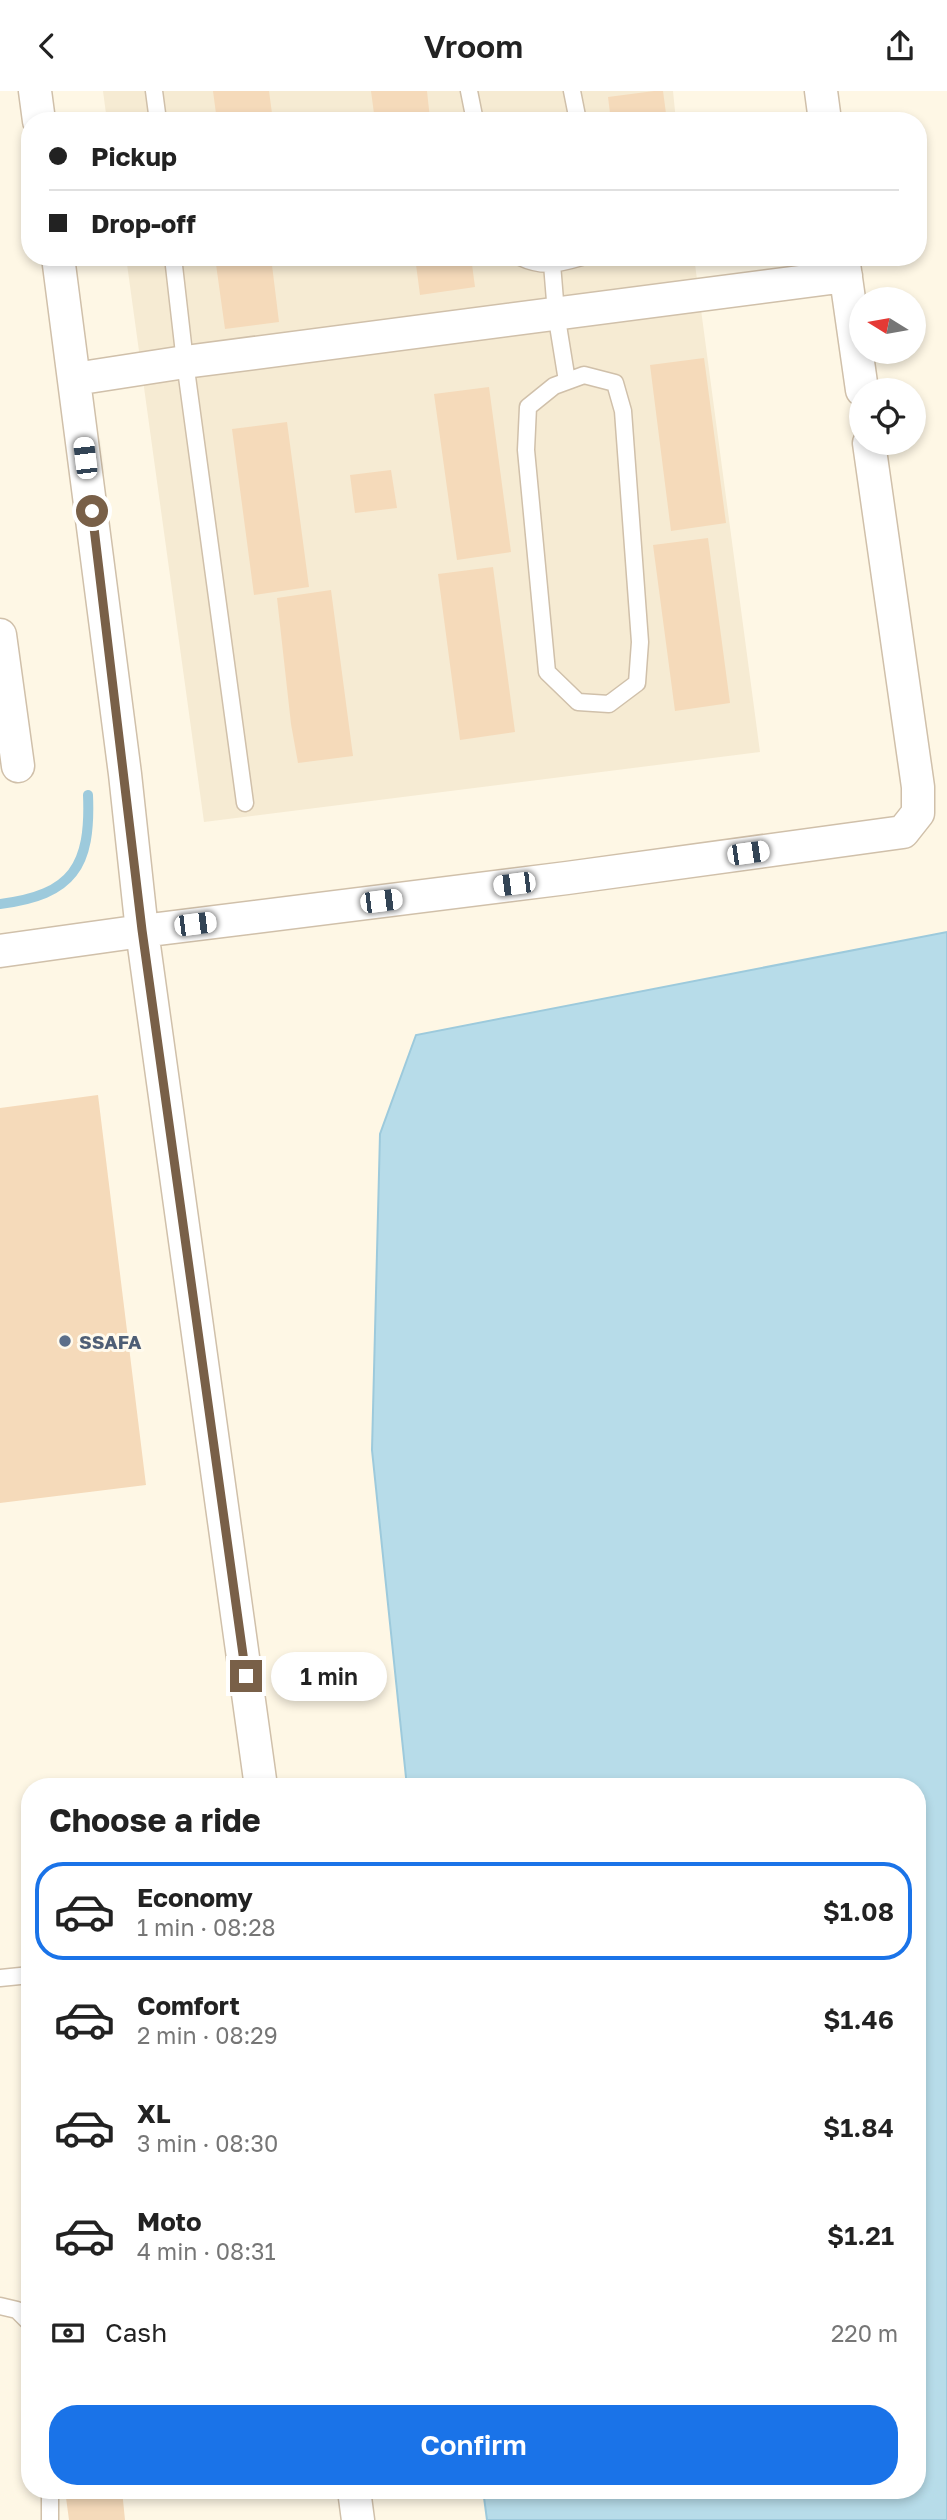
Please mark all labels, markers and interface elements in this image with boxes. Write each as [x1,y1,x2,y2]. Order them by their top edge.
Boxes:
icon: back [28,27,66,65]
text: Vroom [424,27,523,65]
icon: share [881,27,919,65]
text: Pickup [91,141,177,172]
text: Drop-off [91,208,196,239]
north arrow [849,287,926,364]
map controls [849,287,926,455]
button: locate [849,378,926,455]
car [73,436,98,480]
route start [76,495,108,527]
car [726,840,771,866]
car [492,871,537,897]
car [359,888,404,914]
car [173,911,218,937]
place label: SSAFA [79,1330,142,1353]
marker: SSAFA [57,1333,73,1349]
callout: 1 min [270,1651,386,1701]
route end [230,1660,262,1692]
text: 1 min [300,1662,358,1690]
text: Choose a ride [49,1801,261,1839]
icon: car [53,1880,116,1943]
text: Economy [137,1882,253,1913]
text: $1.08 [823,1896,894,1927]
text: 1 min · 08:28 [137,1913,276,1941]
icon: car [53,1988,116,2051]
text: Comfort [137,1990,240,2021]
text: $1.46 [823,2004,894,2035]
text: 2 min · 08:29 [137,2021,278,2049]
icon: car [53,2096,116,2159]
text: XL [137,2098,171,2129]
text: $1.84 [823,2112,894,2143]
text: 3 min · 08:30 [137,2129,278,2157]
icon: car [53,2204,116,2267]
text: Moto [137,2206,202,2237]
text: $1.21 [827,2220,894,2251]
text: 4 min · 08:31 [137,2237,276,2265]
icon: cash [49,2314,87,2352]
text: Cash [105,2317,167,2348]
text: 220 m [831,2319,898,2347]
button: Confirm [49,2405,898,2485]

